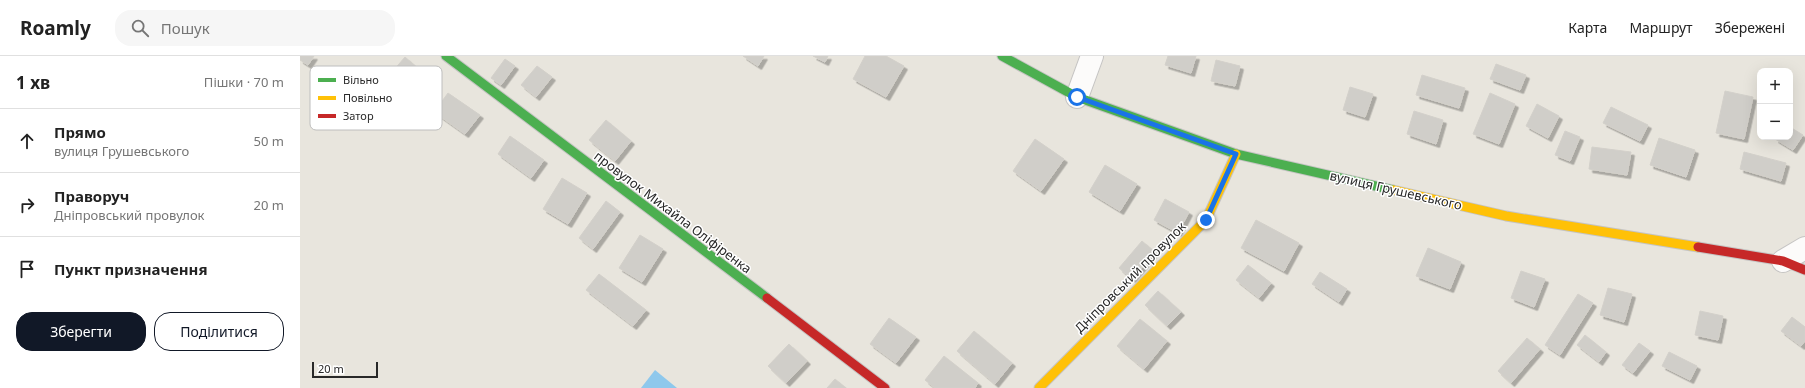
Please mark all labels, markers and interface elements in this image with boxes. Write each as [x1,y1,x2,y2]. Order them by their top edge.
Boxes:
search box [115,10,395,46]
text: Roamly [20,15,91,41]
icon: search [129,17,151,39]
text: Пошук [161,18,210,38]
text: Карта [1568,18,1607,37]
text: Маршрут [1629,18,1693,37]
text: Збережені [1715,18,1785,37]
legend [310,66,442,130]
map controls [1757,68,1793,140]
button: + [1757,68,1793,104]
text: 1 хв [16,71,50,94]
text: Вільно [343,72,379,87]
text: Пішки · 70 m [204,73,284,91]
route start [1068,88,1086,106]
text: Повільно [343,90,392,105]
button: − [1757,104,1793,140]
text: Затор [343,108,374,123]
text: Прямо [54,122,106,142]
icon: ahead [16,130,38,152]
text: 50 m [254,132,284,150]
text: вулиця Грушевського [54,142,189,160]
street label: провулок Михайла Оліфіренка [591,147,755,277]
street label: вулиця Грушевського [1328,166,1464,214]
text: Праворуч [54,186,129,206]
icon: right [16,194,38,216]
text: 20 m [254,196,284,214]
text: Дніпровський провулок [54,206,205,224]
route end [1197,211,1215,229]
street label: Дніпровський провулок [1070,217,1190,337]
icon: arrive [16,258,38,280]
text: Пункт призначення [54,259,208,279]
button: Зберегти [16,312,146,351]
button: Поділитися [154,312,284,351]
scale bar [312,360,378,379]
text: 20 m [318,361,344,376]

